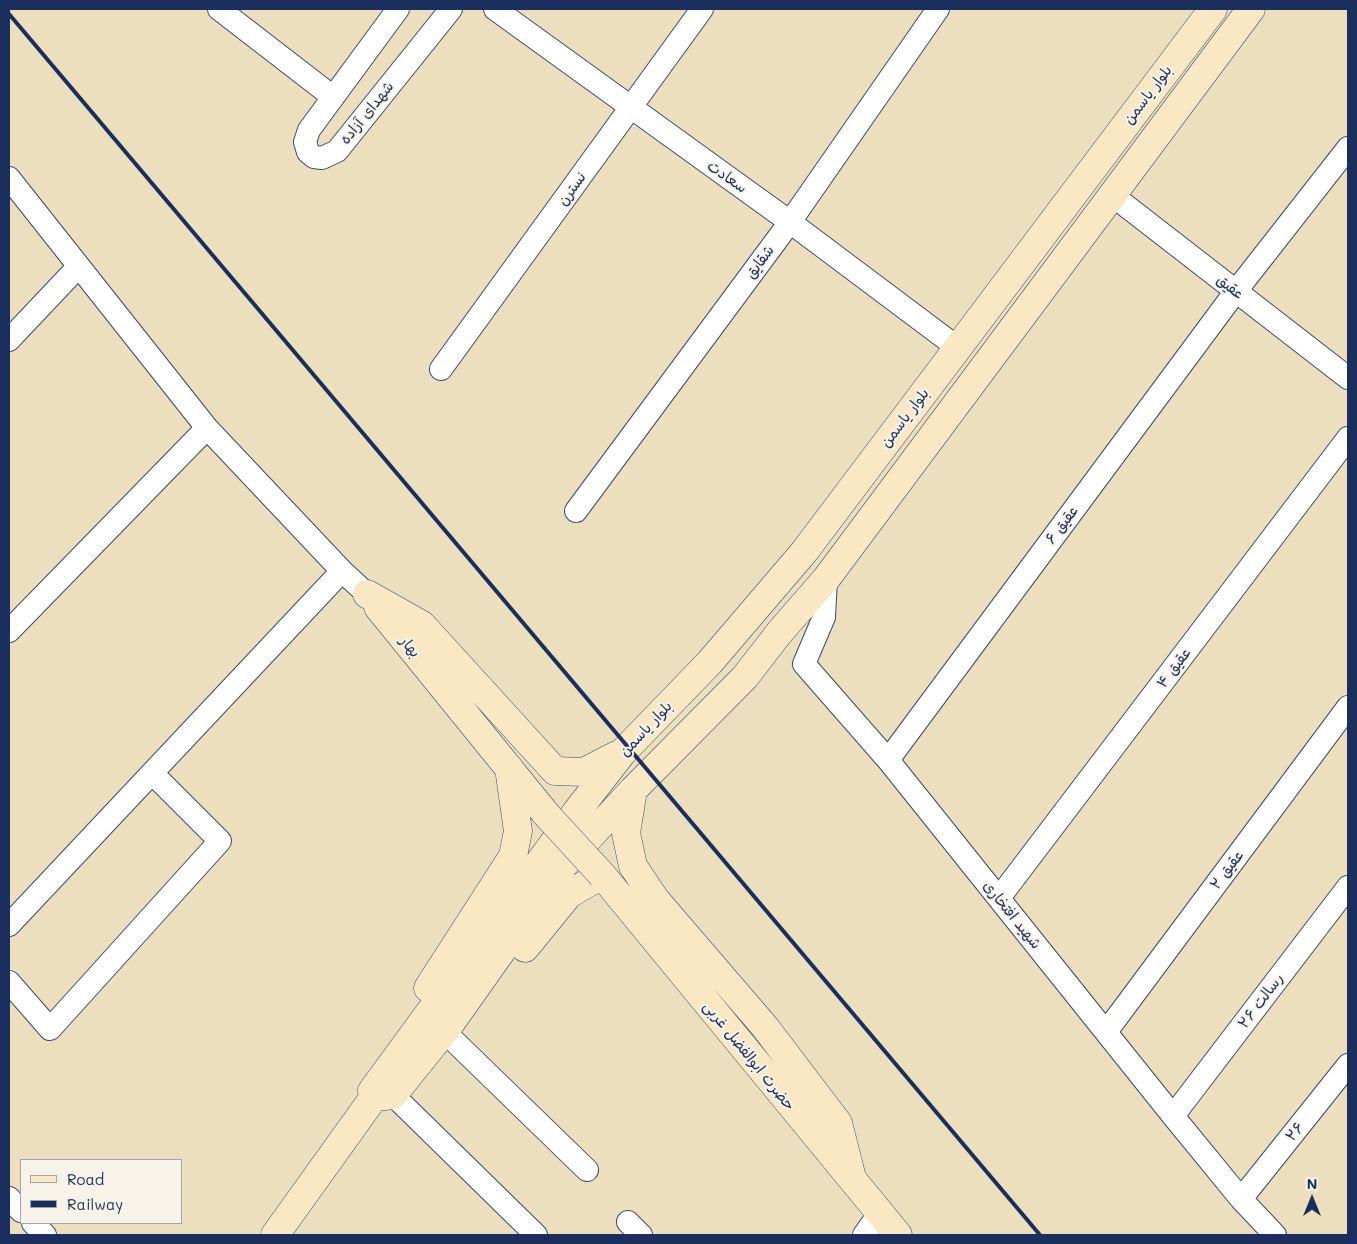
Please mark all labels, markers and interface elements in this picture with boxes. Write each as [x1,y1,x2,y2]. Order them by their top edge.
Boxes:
street label: بلوار یاسمن [1120,62,1176,128]
street label: شهدای آزاده [336,78,398,148]
street label: سعادت [704,157,750,197]
street label: نسترن [554,169,590,209]
street label: شقایق [742,242,778,282]
street label: عقیق [1213,271,1247,303]
street label: بلوار یاسمن [877,385,933,451]
street label: عقیق ۶ [1042,502,1082,548]
street label: بهار [396,632,424,662]
street label: عقیق ۴ [1153,644,1195,692]
street label: بلوار یاسمن [616,697,676,761]
street label: عقیق ۲ [1206,847,1248,893]
street label: شهید افتخاری [979,877,1045,953]
street label: رسالت ۲۶ [1234,970,1288,1032]
street label: حضرت ابوالفضل غربی [699,998,799,1114]
street label: ۲۶ [1282,1119,1308,1145]
legend [20,1159,182,1224]
text: Road [67,1169,104,1189]
north arrow [1287,1174,1337,1224]
text: N [1307,1174,1317,1193]
text: Railway [67,1194,123,1214]

